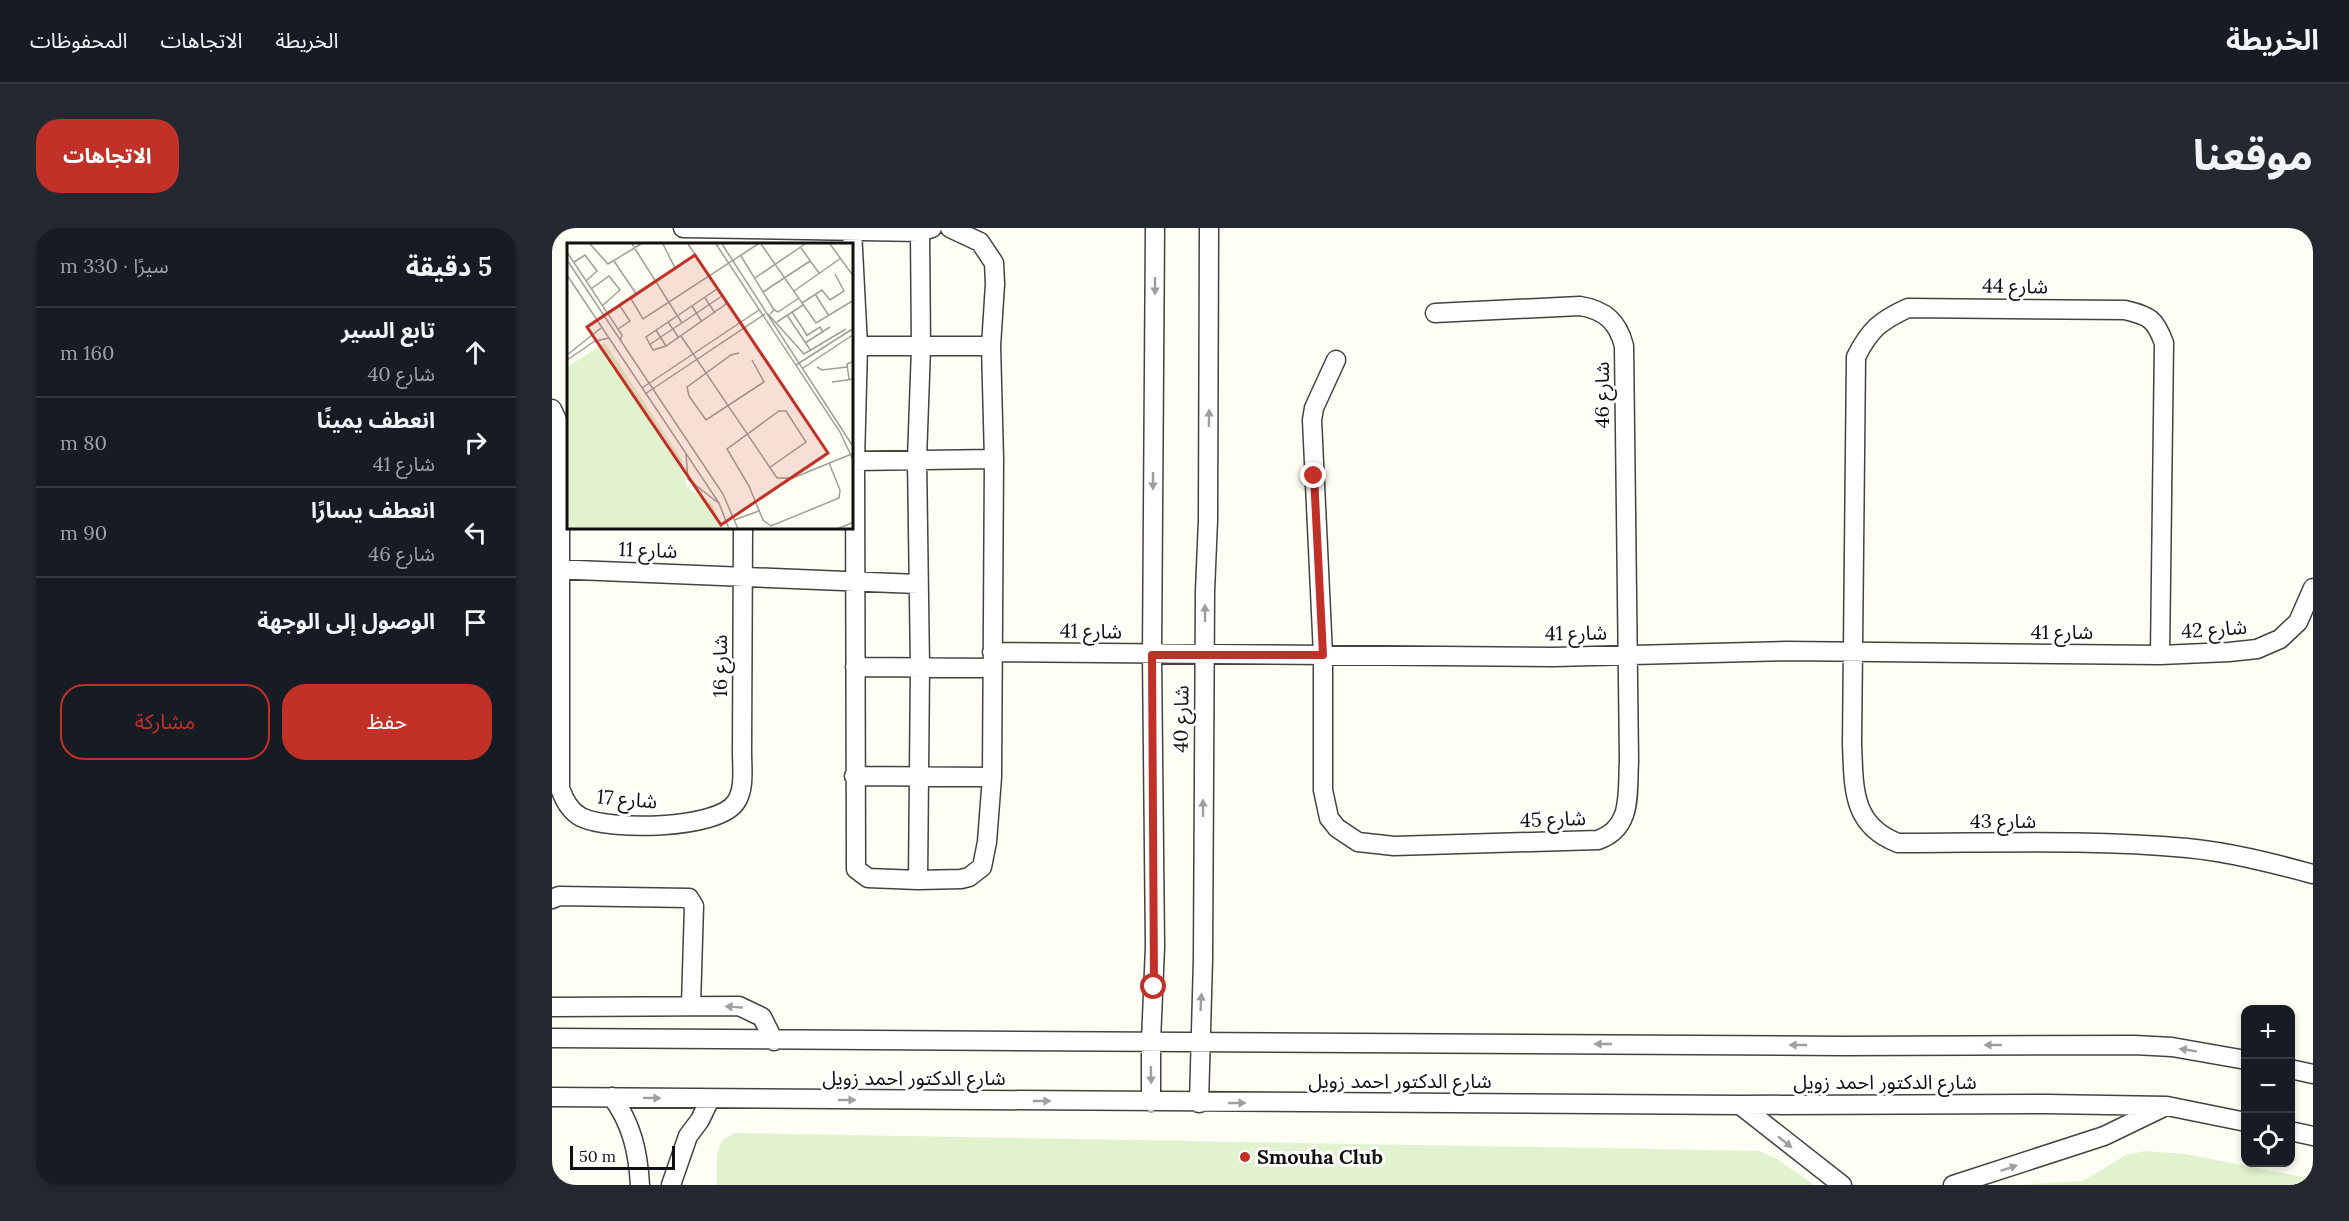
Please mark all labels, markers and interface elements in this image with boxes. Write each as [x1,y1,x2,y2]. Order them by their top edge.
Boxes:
text: الخريطة [2226,22,2319,58]
text: المحفوظات [30,27,127,54]
text: الاتجاهات [160,27,242,54]
text: الخريطة [275,27,338,54]
button: الاتجاهات [36,119,179,193]
text: موقعنا [2193,128,2313,182]
inset map [567,243,854,530]
text: 5 دقيقة [406,250,492,283]
text: سيرًا · 330 m [60,253,169,278]
street label: شارع 44 [1982,272,2048,302]
one-way arrow [1150,277,1159,296]
text: تابع السير [341,316,435,344]
icon: ahead [459,336,492,369]
text: 160 m [60,340,114,365]
text: شارع 40 [367,361,435,386]
street label: شارع 46 [1589,362,1617,428]
text: انعطف يمينًا [317,406,435,434]
one-way arrow [1204,408,1214,427]
icon: right [459,426,492,459]
text: 80 m [60,430,107,455]
text: شارع 41 [373,451,435,476]
route end [1300,462,1326,488]
one-way arrow [1148,472,1158,491]
text: انعطف يسارًا [311,496,435,524]
icon: left [459,516,492,549]
text: 90 m [60,520,107,545]
street label: شارع 11 [618,536,678,566]
text: شارع 46 [368,541,435,566]
one-way arrow [1200,603,1210,622]
icon: arrive [459,606,492,639]
text: الوصول إلى الوجهة [257,607,435,635]
street label: شارع 42 [2180,614,2248,646]
street label: شارع 41 [1060,617,1122,647]
street label: شارع 41 [1545,619,1607,649]
street label: شارع 41 [2031,619,2093,647]
street label: شارع 16 [707,634,735,698]
button: مشاركة [60,684,270,760]
button: حفظ [282,684,492,760]
street label: شارع 40 [1167,685,1197,753]
street label: شارع 17 [595,783,658,817]
one-way arrow [1198,798,1208,817]
street label: شارع 45 [1520,805,1587,835]
street label: شارع 43 [1970,808,2036,836]
route start [1140,973,1166,999]
one-way arrow [1196,993,1205,1012]
one-way arrow [724,1002,743,1011]
map controls [2241,1005,2295,1167]
button: + [2241,1005,2295,1059]
one-way arrow [1594,1039,1613,1049]
one-way arrow [1789,1041,1808,1050]
one-way arrow [1984,1041,2003,1050]
one-way arrow [2178,1045,2197,1054]
button: − [2241,1059,2295,1113]
street label: شارع الدكتور احمد زويل [822,1065,1006,1093]
one-way arrow [1146,1066,1156,1085]
street label: شارع الدكتور احمد زويل [1308,1068,1492,1096]
street label: شارع الدكتور احمد زويل [1793,1069,1977,1097]
one-way arrow [643,1093,662,1103]
one-way arrow [838,1095,857,1105]
one-way arrow [1033,1096,1052,1106]
one-way arrow [1228,1098,1247,1108]
button: locate [2241,1113,2295,1167]
one-way arrow [1777,1135,1792,1148]
scale bar [570,1143,675,1170]
place label: Smouha Club [1257,1144,1383,1169]
text: 50 m [579,1146,616,1166]
marker: Smouha Club [1238,1150,1252,1164]
one-way arrow [2000,1163,2018,1172]

